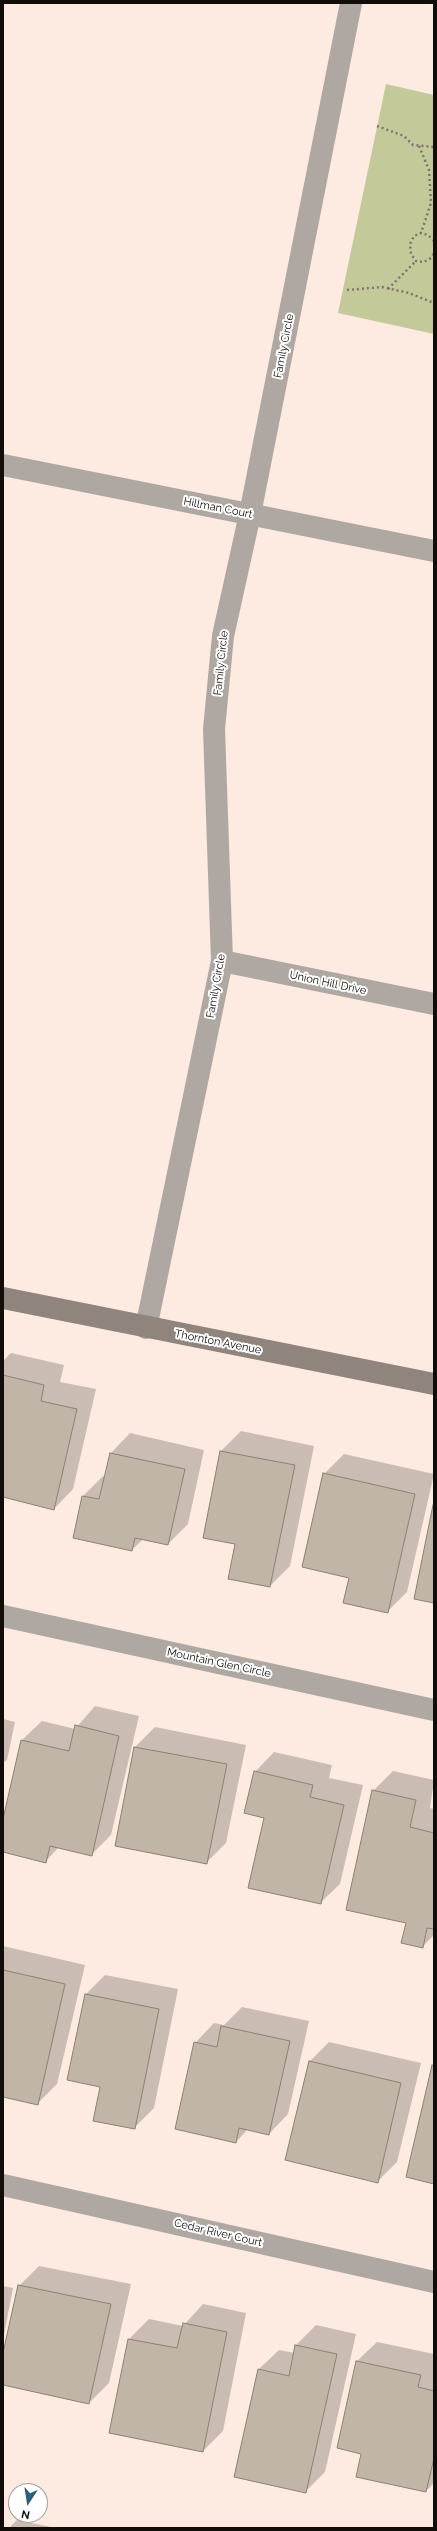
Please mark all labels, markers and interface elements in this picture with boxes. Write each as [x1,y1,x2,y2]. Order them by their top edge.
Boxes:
street label: Family Circle [271,313,297,379]
street label: Hillman Court [182,495,254,521]
street label: Family Circle [211,630,231,696]
street label: Family Circle [204,953,228,1019]
street label: Union Hill Drive [288,968,368,998]
street label: Thornton Avenue [174,1327,262,1357]
street label: Mountain Glen Circle [166,1646,272,1680]
street label: Cedar River Court [173,2216,263,2250]
north arrow [8,2483,48,2523]
text: N [20,2507,31,2521]

